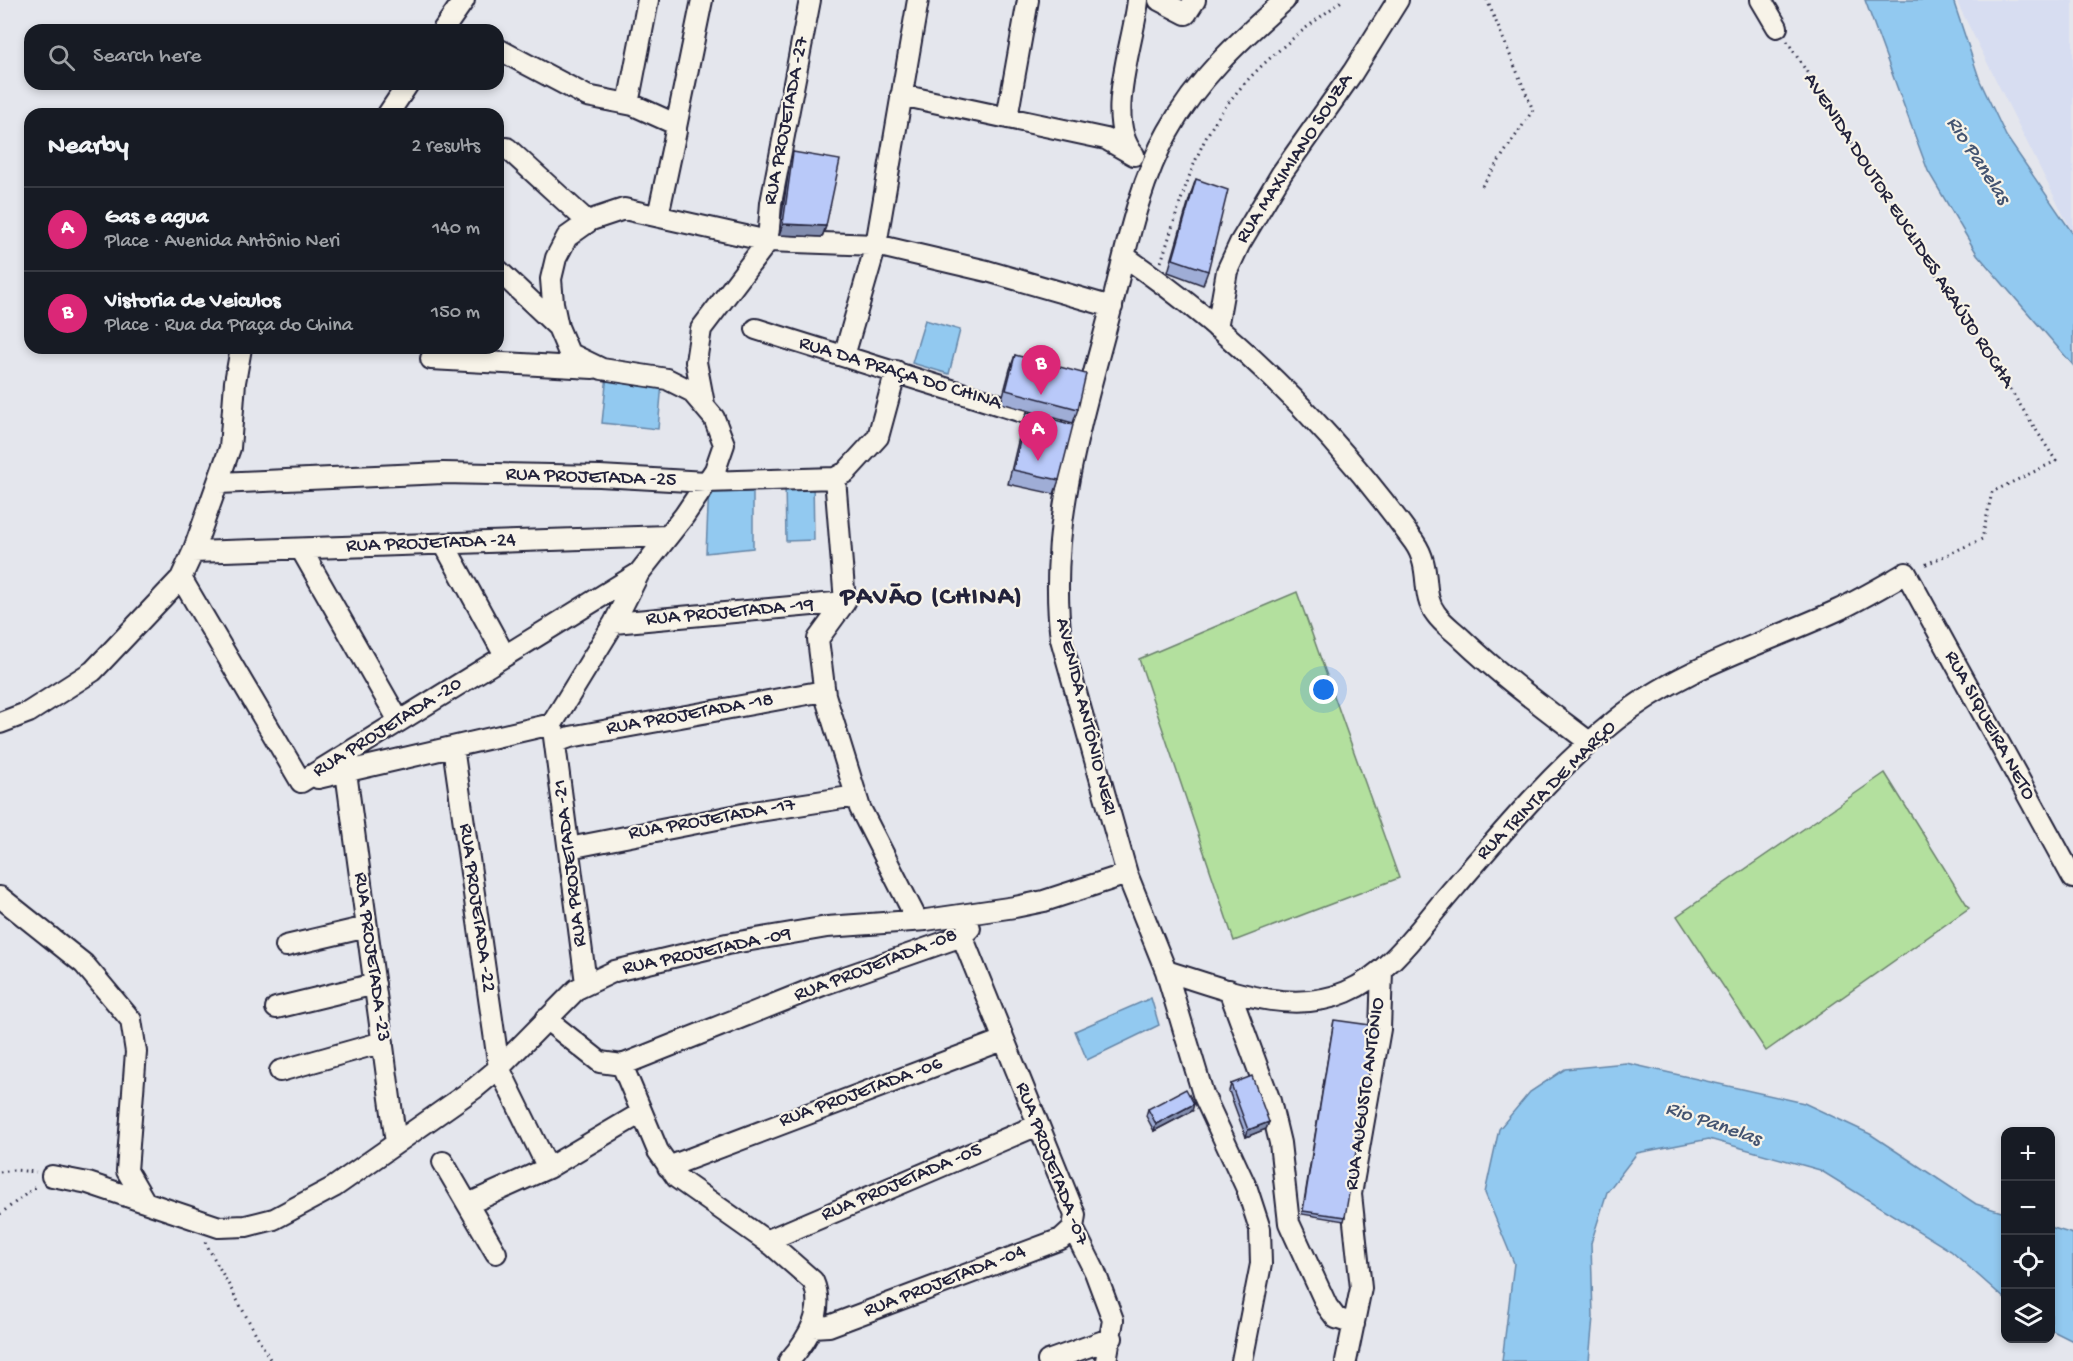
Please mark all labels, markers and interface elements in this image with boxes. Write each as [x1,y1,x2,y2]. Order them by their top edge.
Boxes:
search box [24,24,504,90]
street label: RUA PROJETADA -27 [759,34,815,207]
icon: search [45,41,78,74]
text: Search here [93,44,201,70]
street label: RUA MAXIMIANO SOUZA [1232,69,1359,248]
street label: AVENIDA DOUTOR EUCLIDES ARAÚJO ROCHA [1797,69,2020,394]
water label: Rio Panelas [1939,112,2016,211]
text: Nearby [48,132,129,163]
text: 2 results [411,136,480,159]
text: Gas e agua [105,205,208,231]
text: A [62,218,73,241]
text: 140 m [432,218,480,241]
text: Place · Avenida Antônio Neri [105,231,340,254]
text: Vistoria de Veiculos [105,289,280,315]
text: B [62,302,73,325]
text: 150 m [431,302,480,325]
text: Place · Rua da Praça do China [105,315,353,338]
street label: RUA DA PRAÇA DO CHINA [796,332,1005,416]
pin: B [1022,346,1060,395]
pin: A [1018,412,1058,461]
street label: RUA PROJETADA -25 [505,464,677,492]
street label: RUA PROJETADA -24 [346,530,517,558]
district label: PAVÃO (CHINA) [838,583,1024,614]
street label: RUA PROJETADA -19 [645,594,815,632]
street label: AVENIDA ANTÔNIO NERI [1049,616,1121,818]
street label: RUA SIQUEIRA NETO [1938,647,2040,805]
street label: RUA PROJETADA -20 [309,673,467,783]
your location [1309,675,1338,704]
street label: RUA PROJETADA -18 [605,689,776,741]
street label: RUA TRINTA DE MARÇO [1472,716,1622,866]
street label: RUA PROJETADA -21 [549,778,593,948]
street label: RUA PROJETADA -17 [627,794,798,846]
street label: RUA PROJETADA -22 [453,822,499,994]
street label: RUA PROJETADA -23 [348,871,394,1043]
street label: RUA PROJETADA -09 [621,923,793,981]
street label: RUA PROJETADA -08 [791,924,961,1008]
street label: RUA AUGUSTO ANTÔNIO [1341,996,1391,1192]
street label: RUA PROJETADA -06 [776,1052,947,1133]
street label: RUA PROJETADA -07 [1009,1079,1093,1249]
water label: Rio Panelas [1662,1097,1766,1154]
map controls [2001,1127,2055,1343]
button: + [2001,1127,2055,1181]
street label: RUA PROJETADA -05 [818,1139,986,1227]
button: − [2001,1181,2055,1235]
button: locate [2001,1235,2055,1289]
street label: RUA PROJETADA -04 [861,1240,1030,1323]
button: layers [2001,1289,2055,1343]

